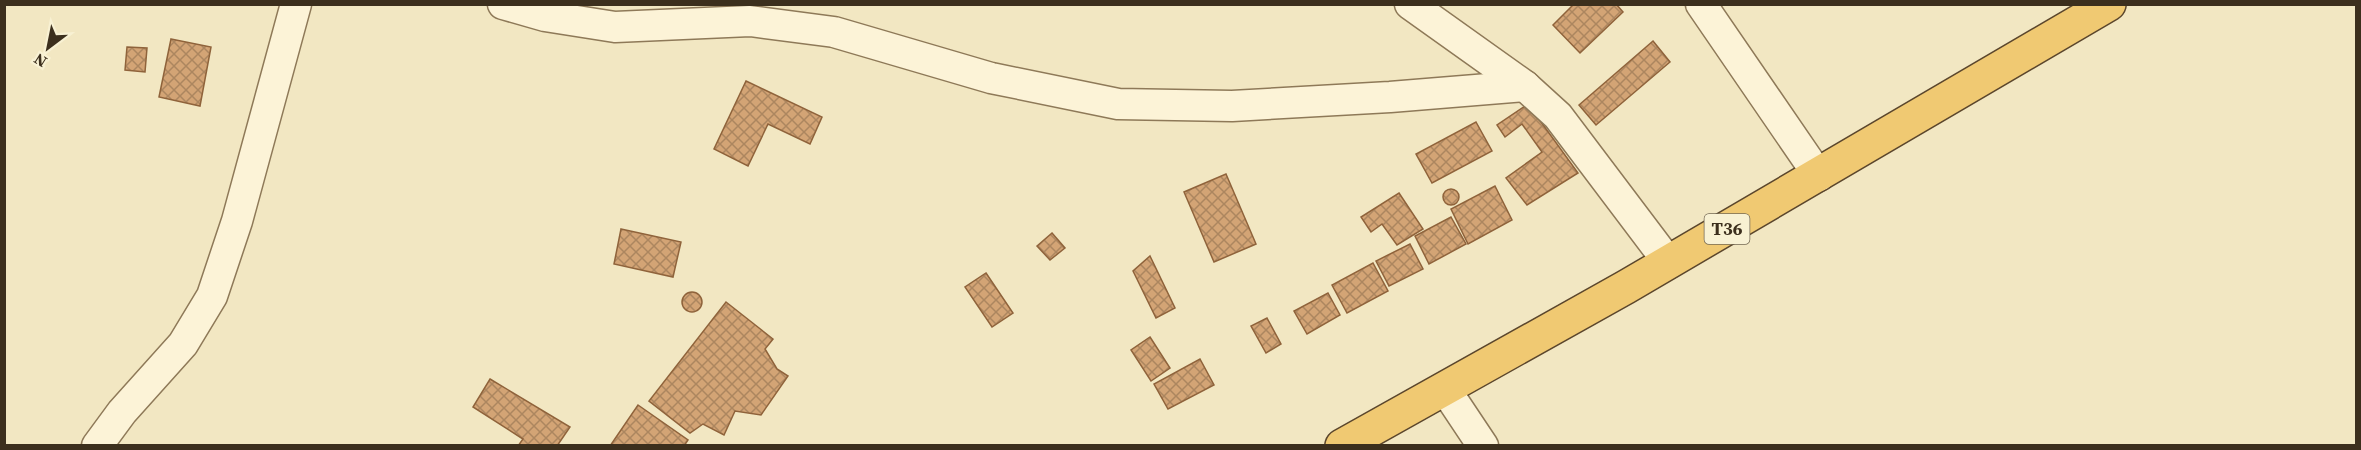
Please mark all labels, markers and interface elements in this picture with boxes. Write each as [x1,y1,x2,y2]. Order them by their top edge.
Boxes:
north arrow [18,18,78,78]
text: N [29,48,51,73]
road number: T36 [1704,214,1750,244]

